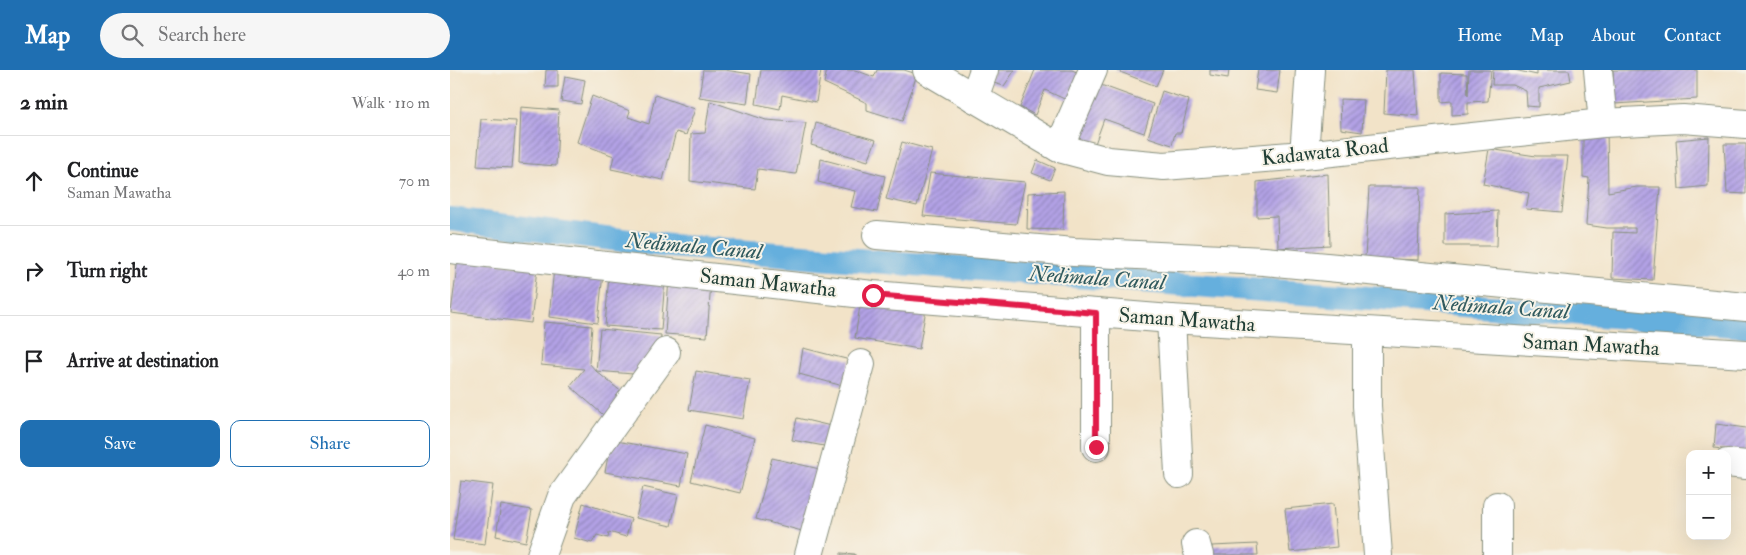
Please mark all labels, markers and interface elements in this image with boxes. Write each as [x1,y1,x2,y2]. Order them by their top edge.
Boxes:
search box [100,13,450,58]
text: Map [25,20,70,51]
icon: search [118,21,146,49]
text: Search here [158,23,246,47]
text: Home [1457,24,1502,47]
text: Map [1530,24,1564,47]
text: About [1592,24,1636,47]
text: Contact [1664,24,1721,47]
text: 2 min [20,89,68,116]
text: Walk · 110 m [352,93,430,113]
street label: Kadawata Road [1260,132,1390,172]
text: Continue [67,159,138,183]
icon: ahead [20,167,48,195]
text: 70 m [399,171,430,191]
text: Saman Mawatha [67,183,171,203]
water label: Nedimala Canal [624,226,765,266]
icon: right [20,257,48,285]
text: Turn right [67,259,147,283]
water label: Nedimala Canal [1027,259,1168,297]
text: 40 m [397,261,430,281]
street label: Saman Mawatha [698,262,838,304]
route start [862,284,885,307]
water label: Nedimala Canal [1431,288,1572,326]
street label: Saman Mawatha [1118,302,1257,338]
street label: Saman Mawatha [1522,328,1661,362]
icon: arrive [20,347,48,375]
text: Arrive at destination [67,349,219,373]
button: Save [20,420,220,467]
button: Share [230,420,430,467]
route end [1085,436,1108,459]
map controls [1686,450,1731,540]
button: + [1686,450,1731,495]
button: − [1686,495,1731,540]

